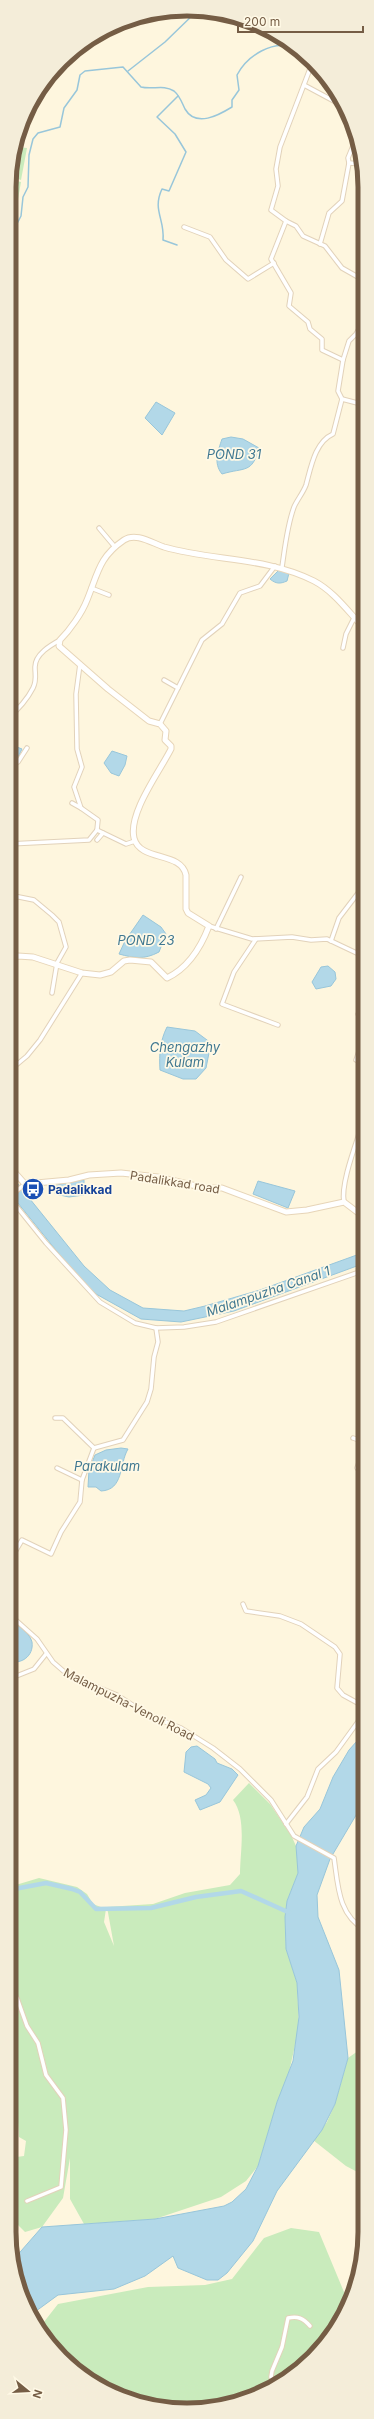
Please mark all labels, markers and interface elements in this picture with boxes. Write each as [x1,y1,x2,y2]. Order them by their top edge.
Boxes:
scale bar [238,8,363,34]
text: 200 m [244,14,280,29]
water label: POND 31 [207,446,262,462]
water label: POND 23 [117,932,175,948]
water label: Chengazhy Kulam [150,1039,221,1070]
street label: Padalikkad road [129,1168,221,1196]
bus stop icon: Padalikkad [20,1176,46,1202]
place label: Padalikkad [48,1182,112,1197]
water label: Malampuzha Canal 1 [204,1262,333,1320]
water label: Parakulam [74,1458,140,1474]
street label: Malampuzha-Venoli Road [61,1664,197,1744]
north arrow [8,2371,48,2411]
text: N [30,2388,45,2400]

